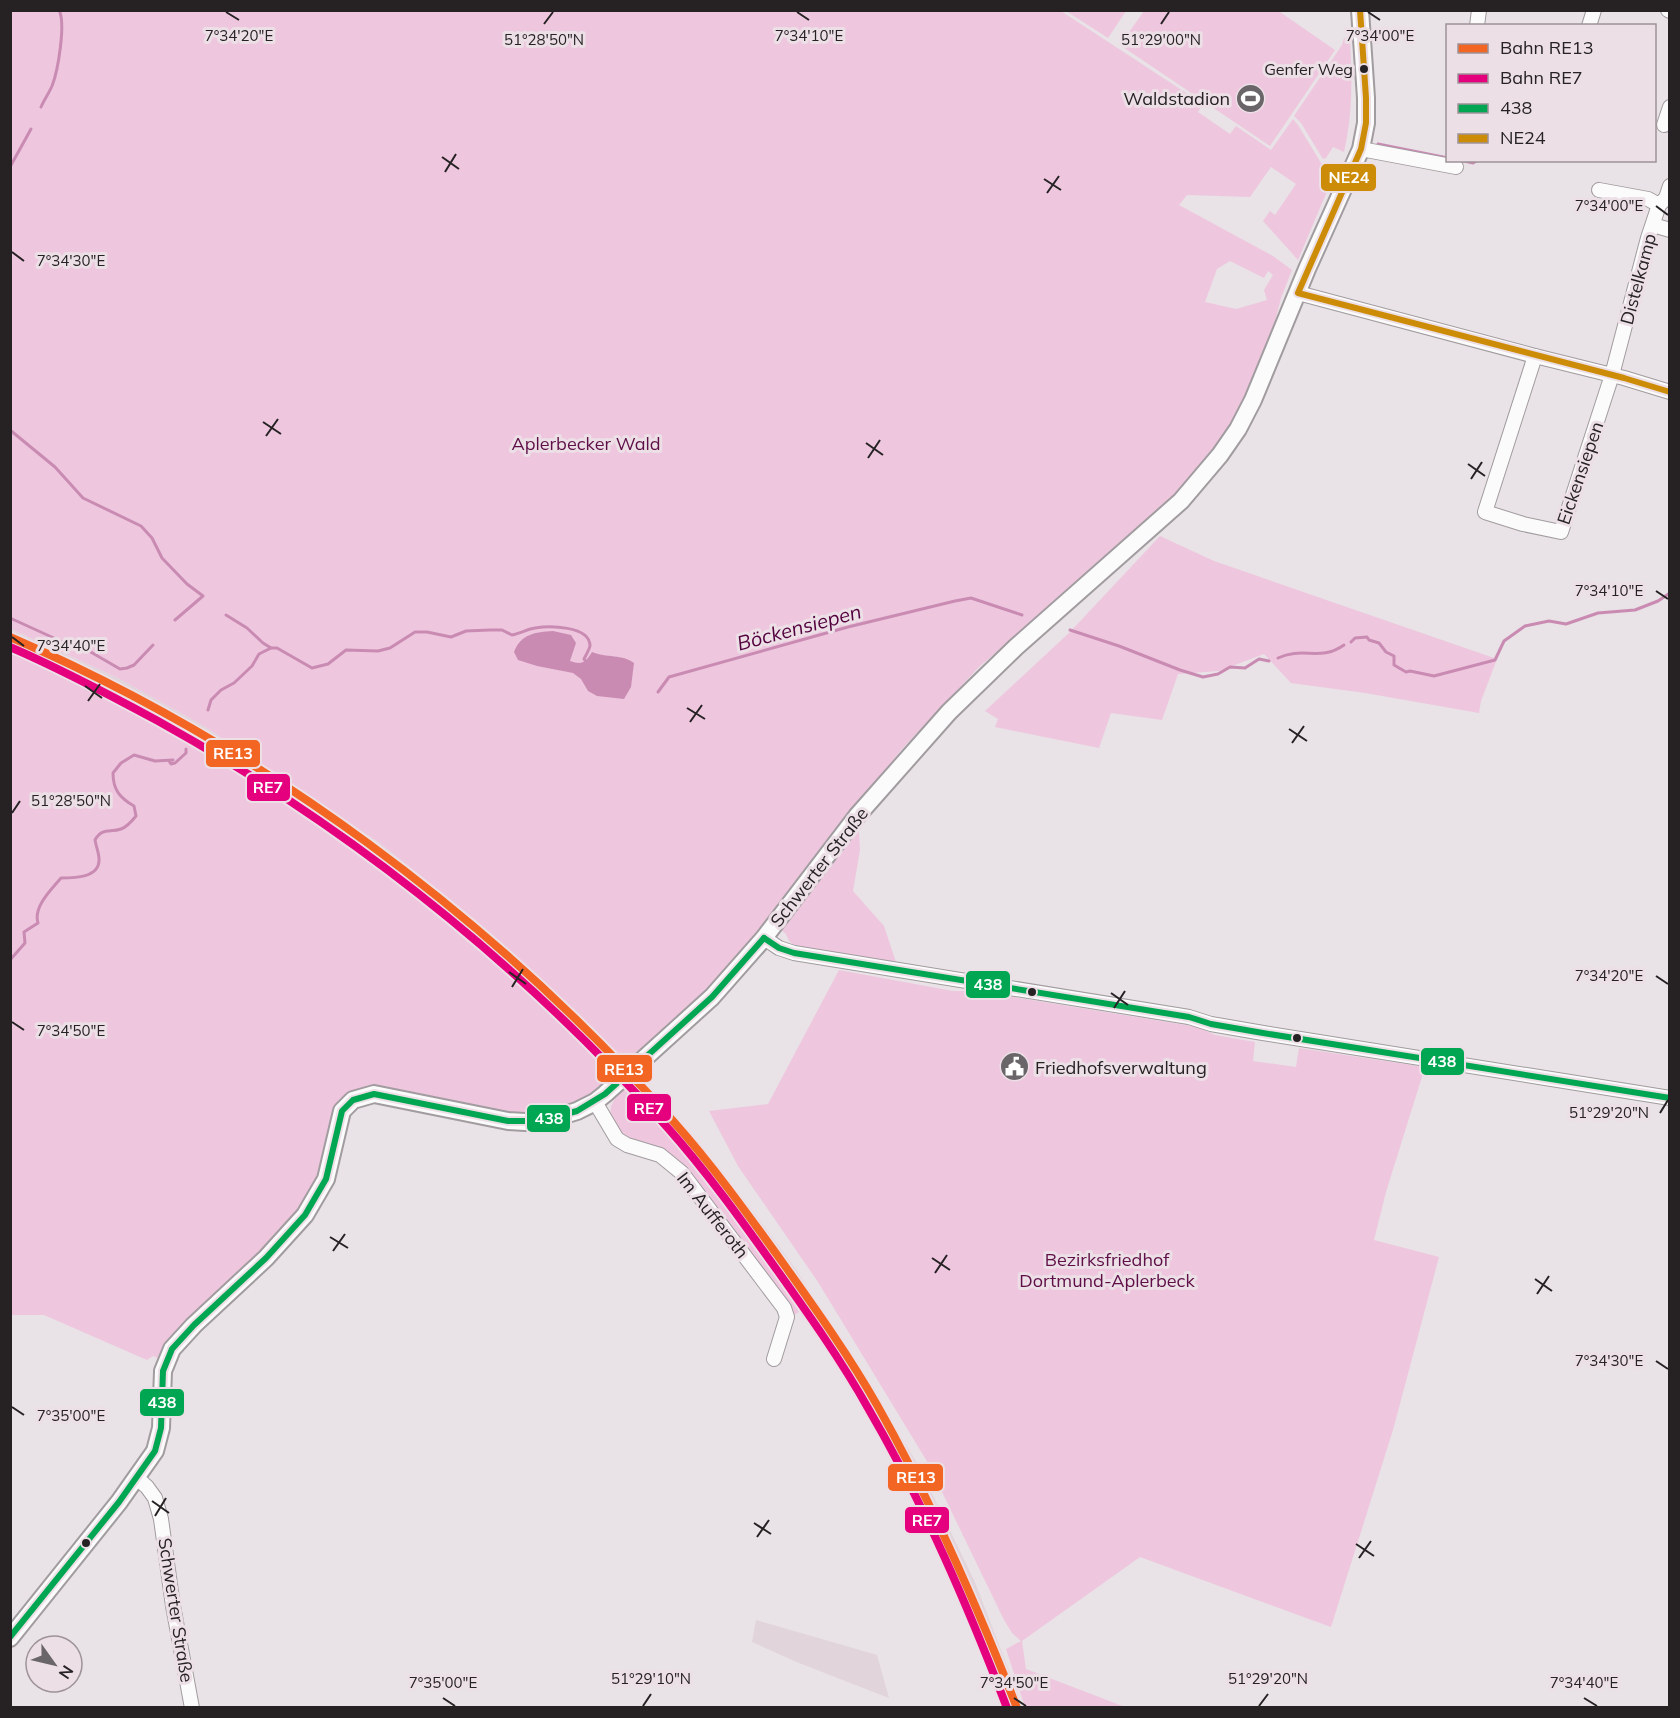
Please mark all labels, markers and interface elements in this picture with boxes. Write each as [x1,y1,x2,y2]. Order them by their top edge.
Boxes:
legend [1446,24,1656,162]
text: 7°34'20"E [205,26,273,45]
text: 7°34'10"E [775,26,843,45]
text: 7°34'00"E [1346,26,1414,45]
text: 51°28'50"N [504,30,584,49]
text: 51°29'00"N [1121,30,1201,49]
text: Bahn RE13 [1500,36,1593,59]
place label: Genfer Weg [1264,59,1353,79]
marker: Genfer Weg [1358,63,1370,75]
text: Bahn RE7 [1500,66,1583,89]
sports icon: Waldstadion [1235,82,1267,114]
place label: Waldstadion [1123,87,1230,110]
text: 438 [1500,96,1532,119]
text: NE24 [1500,126,1546,149]
line badge: NE24 [1320,163,1377,192]
text: NE24 [1329,167,1370,187]
text: 7°34'00"E [1575,196,1643,215]
street label: Distelkamp [1615,231,1661,327]
text: 7°34'30"E [37,251,105,270]
street label: Eickensiepen [1552,419,1608,527]
park label: Aplerbecker Wald [511,432,661,455]
text: 7°34'10"E [1575,581,1643,600]
water label: Böckensiepen [734,598,864,656]
text: 7°34'40"E [37,636,105,655]
line badge: RE13 [205,739,261,768]
text: RE13 [213,743,253,763]
line badge: RE7 [246,773,291,802]
text: RE7 [253,777,283,797]
text: 51°28'50"N [31,791,111,810]
street label: Schwerter Straße [765,802,873,932]
text: 7°34'20"E [1575,966,1643,985]
line badge: 438 [965,970,1011,999]
text: 438 [974,974,1003,994]
unlabelled marker [1026,986,1038,998]
text: 7°34'50"E [37,1021,105,1040]
unlabelled marker [1291,1032,1303,1044]
line badge: 438 [1420,1047,1465,1076]
public building icon: Friedhofsverwaltung [998,1051,1030,1083]
text: 438 [1428,1051,1457,1071]
line badge: RE13 [596,1054,653,1083]
place label: Friedhofsverwaltung [1035,1056,1207,1079]
text: RE13 [604,1059,644,1079]
line badge: RE7 [626,1093,672,1122]
text: RE7 [634,1098,664,1118]
text: 51°29'20"N [1569,1103,1649,1122]
line badge: 438 [526,1104,571,1133]
text: 438 [535,1108,564,1128]
street label: Im Aufferoth [672,1167,754,1263]
park label: Bezirksfriedhof Dortmund-Aplerbeck [1019,1248,1195,1292]
text: 7°34'30"E [1575,1351,1643,1370]
line badge: 438 [139,1388,185,1417]
text: 438 [148,1392,177,1412]
text: 7°35'00"E [37,1406,105,1425]
line badge: RE13 [887,1463,944,1492]
text: RE13 [896,1467,936,1487]
line badge: RE7 [904,1506,950,1534]
text: RE7 [912,1510,942,1530]
street label: Schwerter Straße [153,1536,199,1684]
unlabelled marker [80,1537,92,1549]
north arrow [24,1634,84,1694]
text: N [55,1662,78,1683]
text: 51°29'10"N [611,1669,691,1688]
text: 51°29'20"N [1228,1669,1308,1688]
text: 7°35'00"E [409,1673,477,1692]
text: 7°34'50"E [980,1673,1048,1692]
text: 7°34'40"E [1550,1673,1618,1692]

